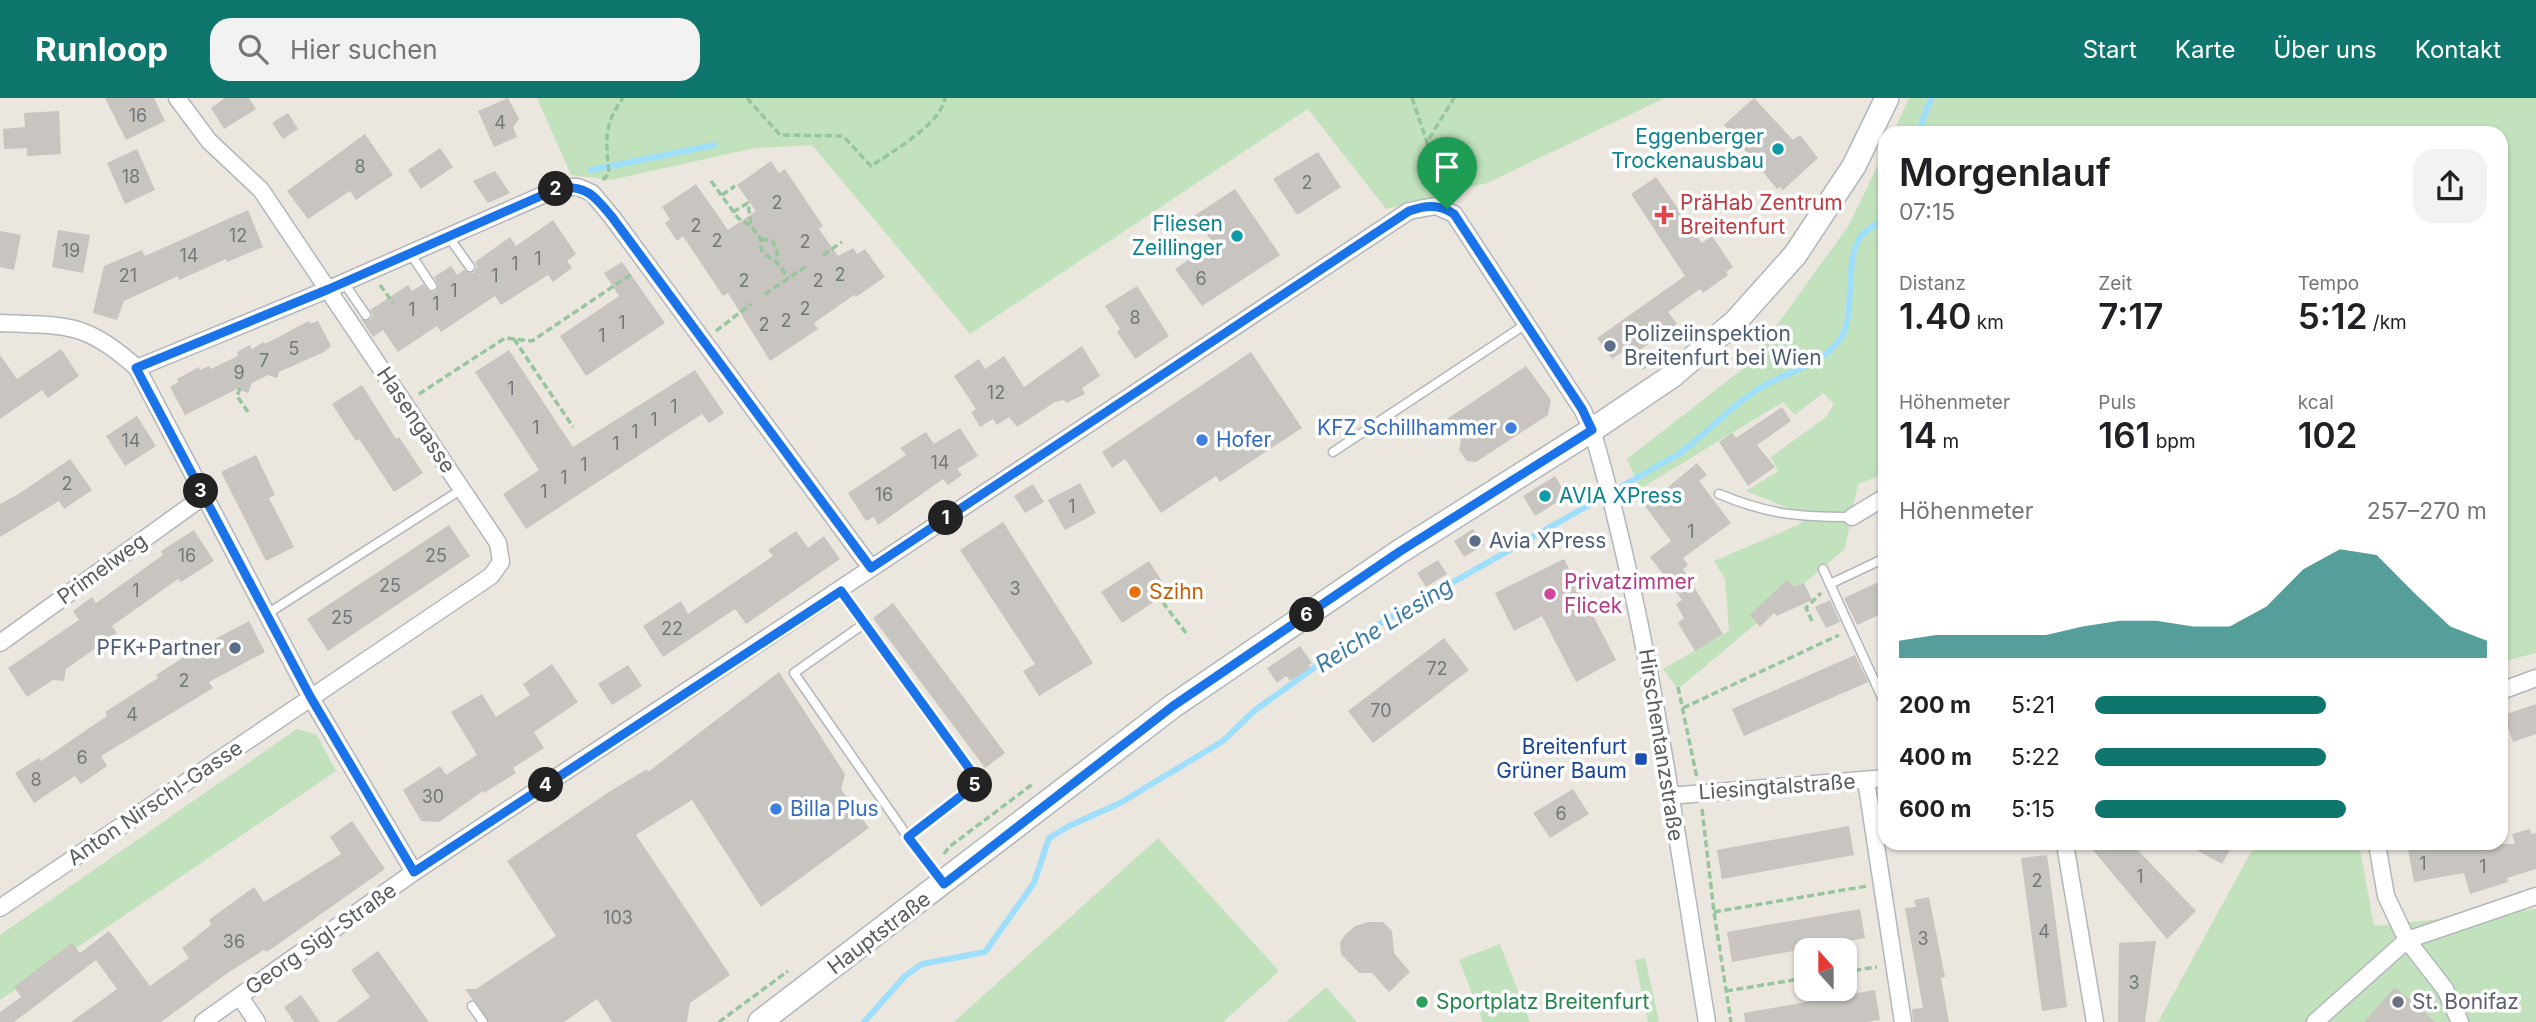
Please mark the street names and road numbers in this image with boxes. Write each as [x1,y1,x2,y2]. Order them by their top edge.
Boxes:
street label: Hasengasse [372,362,461,477]
street label: Primelweg [52,528,151,609]
street label: Hirschentanzstraße [1634,647,1689,843]
street label: Anton Nirschl-Gasse [63,735,247,870]
street label: Liesingtalstraße [1698,769,1856,804]
street label: Georg Sigl-Straße [241,877,401,1000]
street label: Hauptstraße [822,886,935,979]

